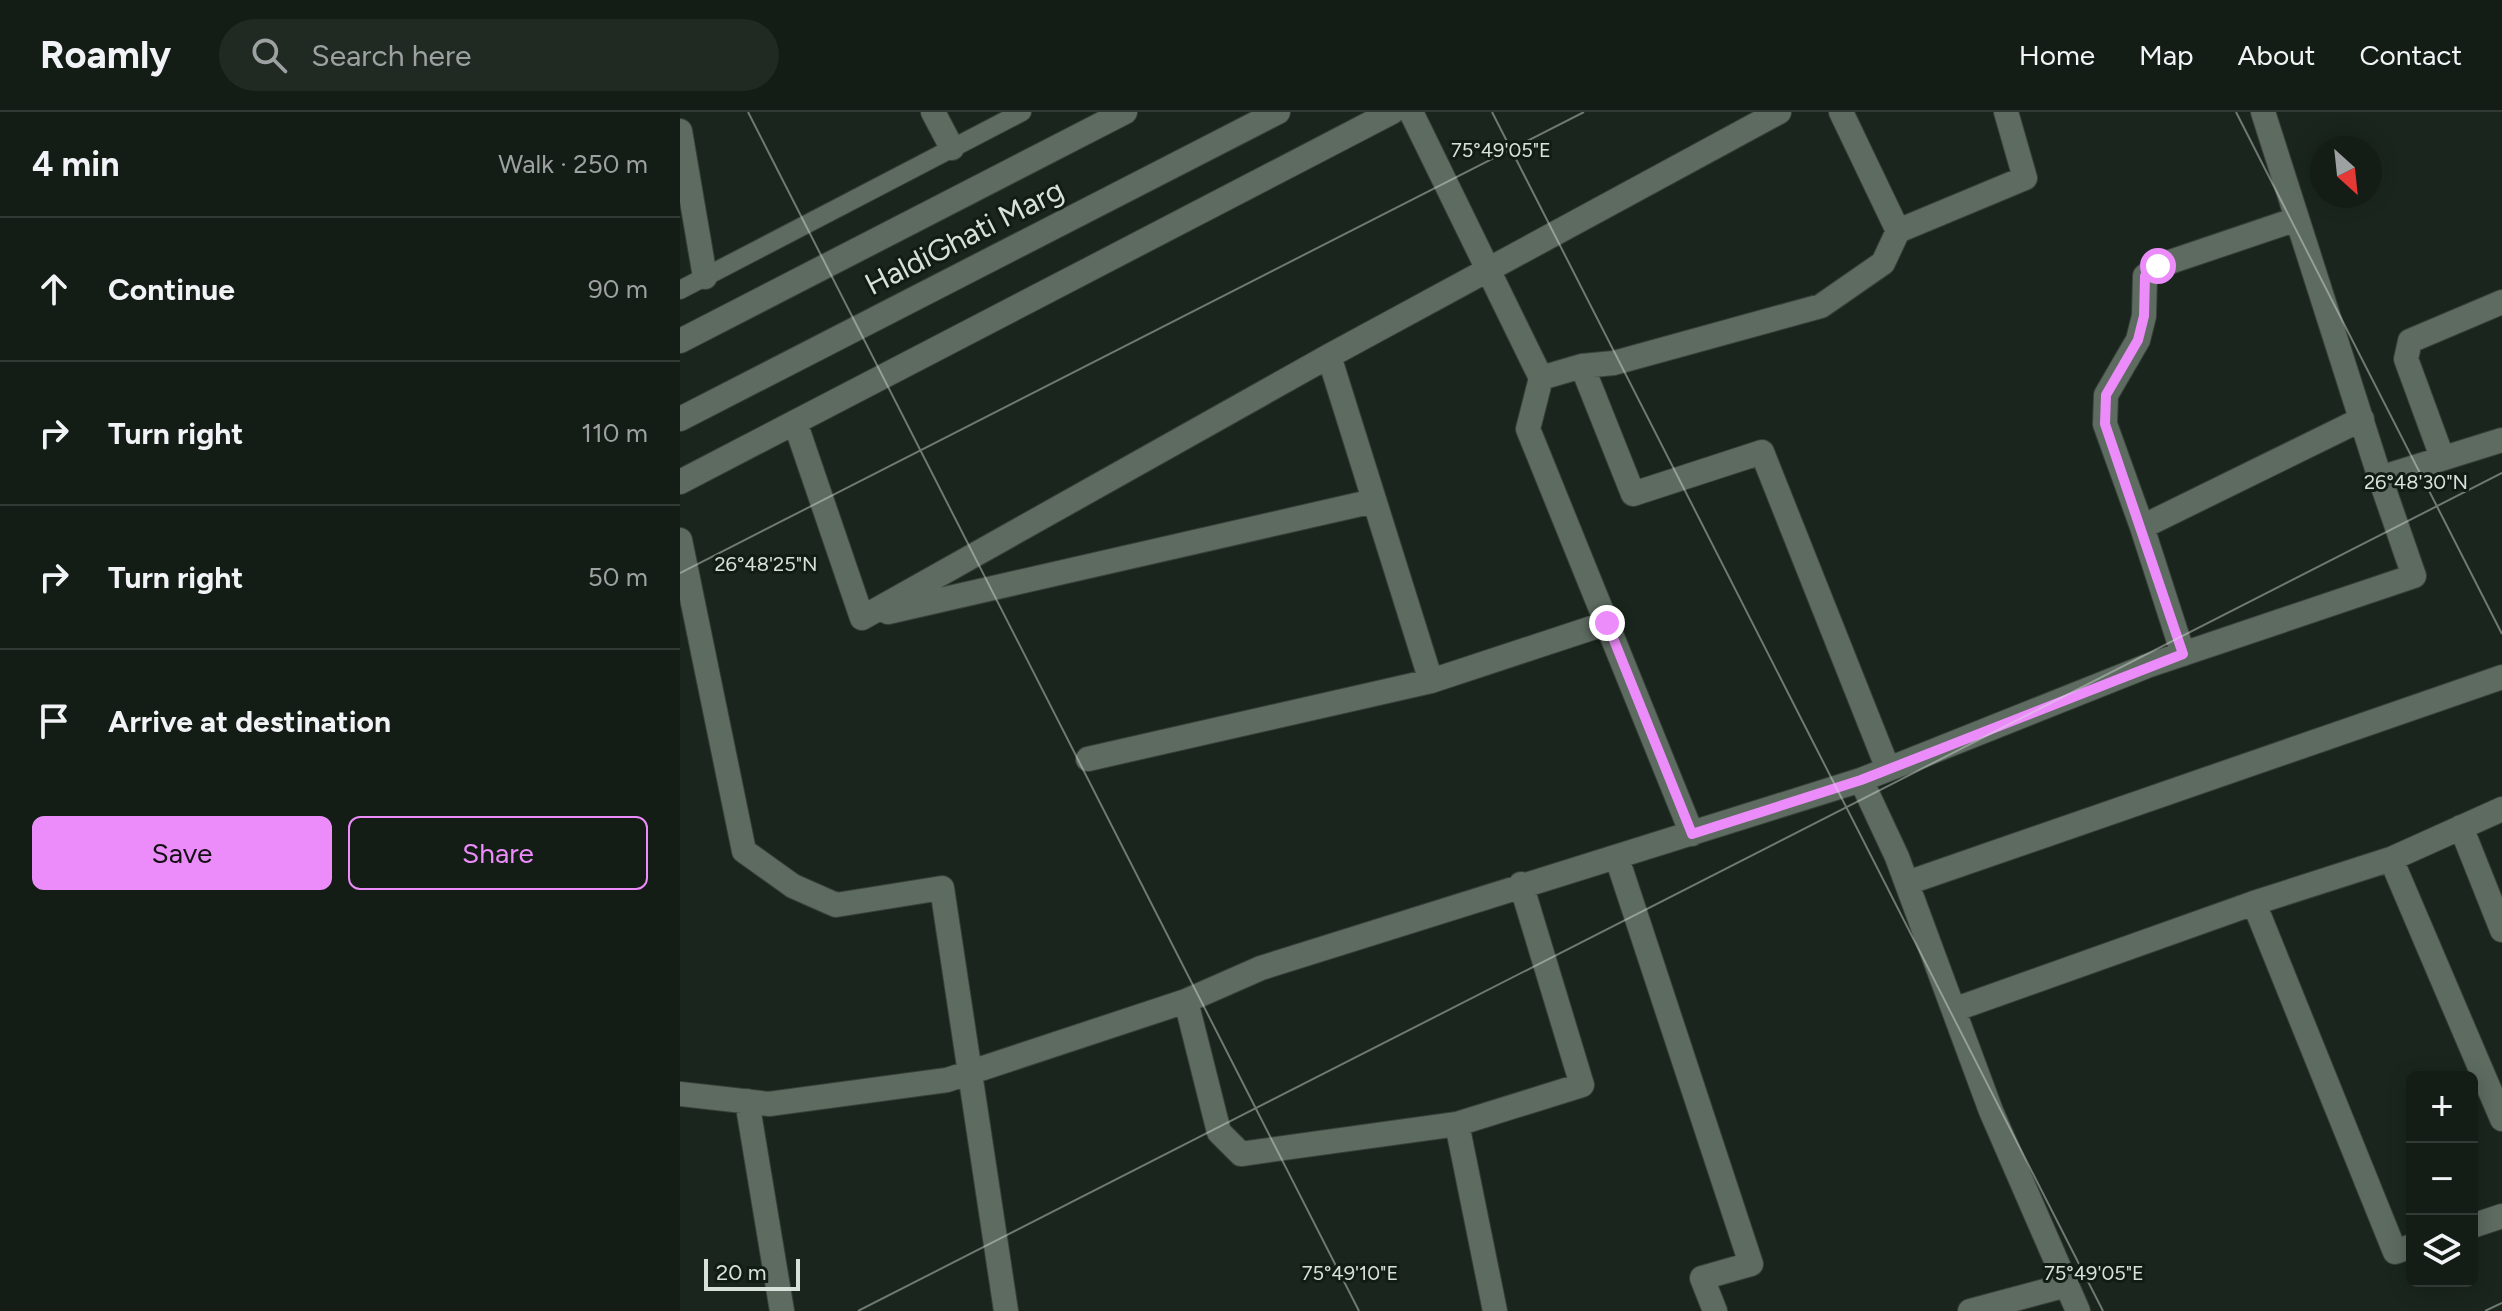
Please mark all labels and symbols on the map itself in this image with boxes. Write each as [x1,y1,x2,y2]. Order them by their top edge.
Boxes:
north arrow [2310,136,2382,208]
text: 75°49'05"E [1451,138,1551,162]
street label: HaldiGhati Marg [859,171,1069,303]
route start [2140,248,2176,284]
text: 26°48'30"N [2364,470,2468,494]
text: 26°48'25"N [714,552,818,576]
route end [1589,605,1625,641]
scale bar [704,1255,800,1291]
text: 75°49'10"E [1302,1261,1398,1285]
text: 75°49'05"E [2044,1261,2144,1285]

